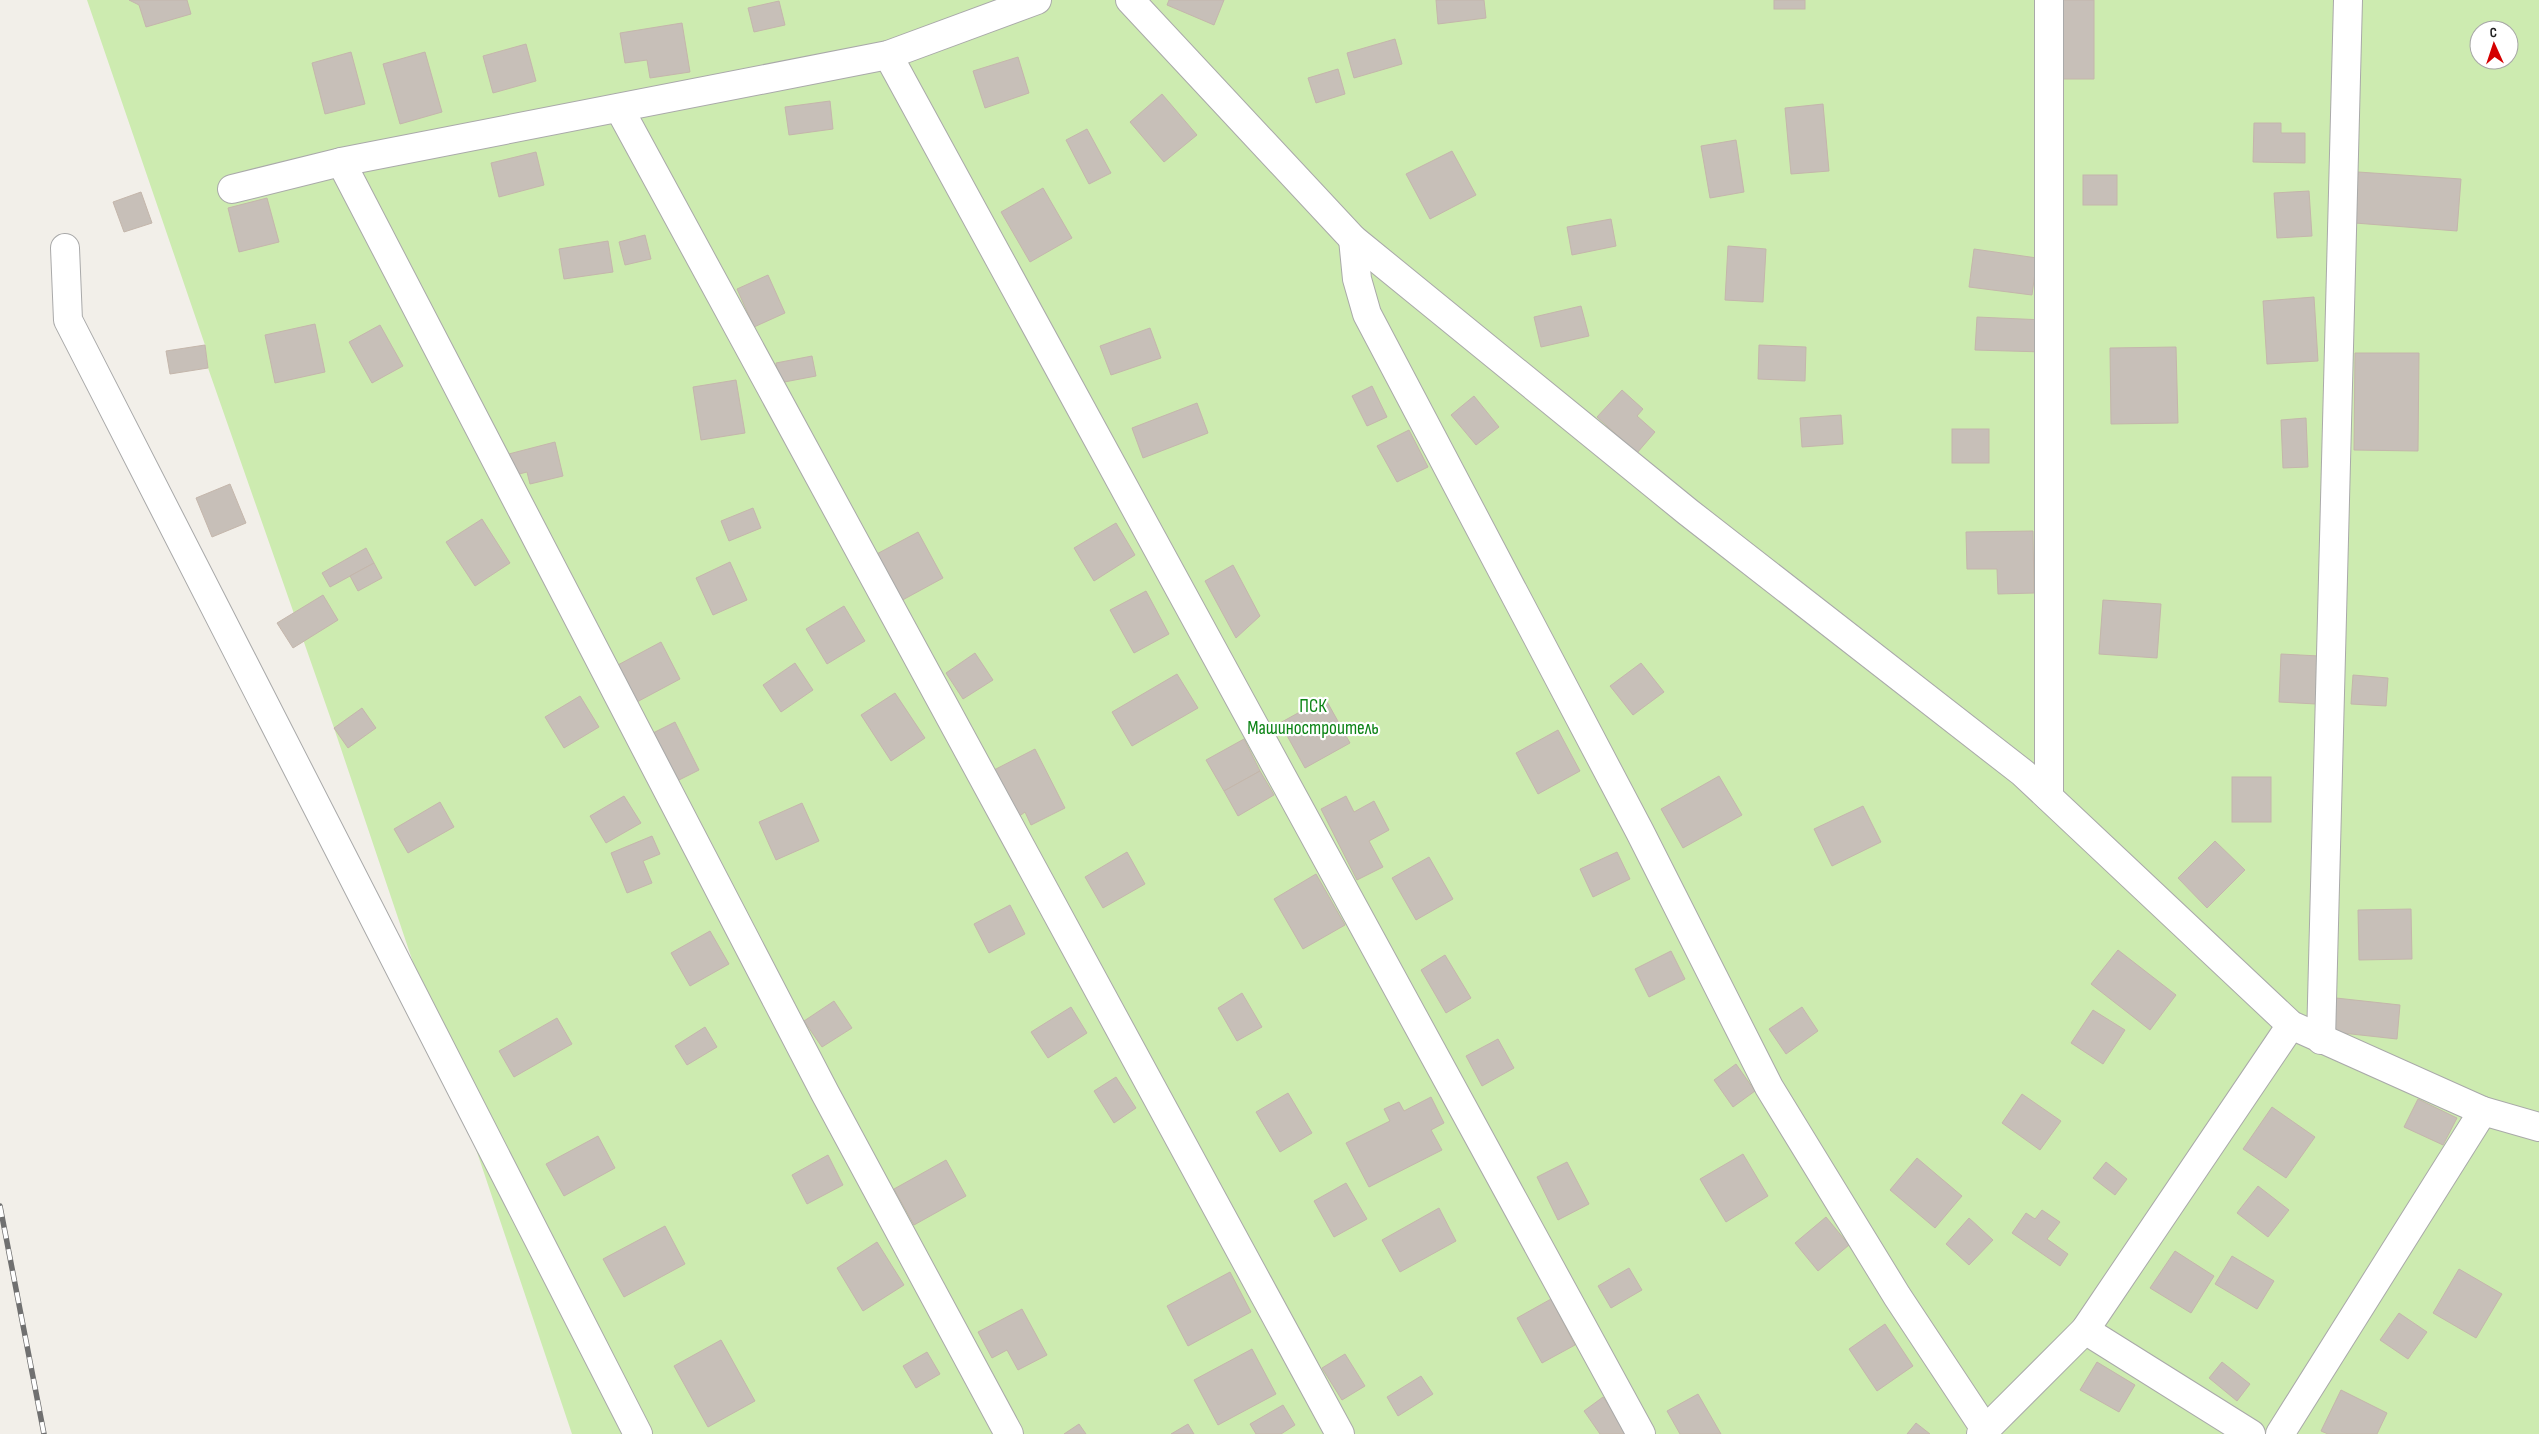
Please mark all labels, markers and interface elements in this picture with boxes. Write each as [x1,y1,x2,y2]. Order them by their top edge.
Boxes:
north arrow [2469,20,2519,70]
text: С [2489,24,2497,41]
park label: ПСК Машиностроитель [1247,695,1379,740]

